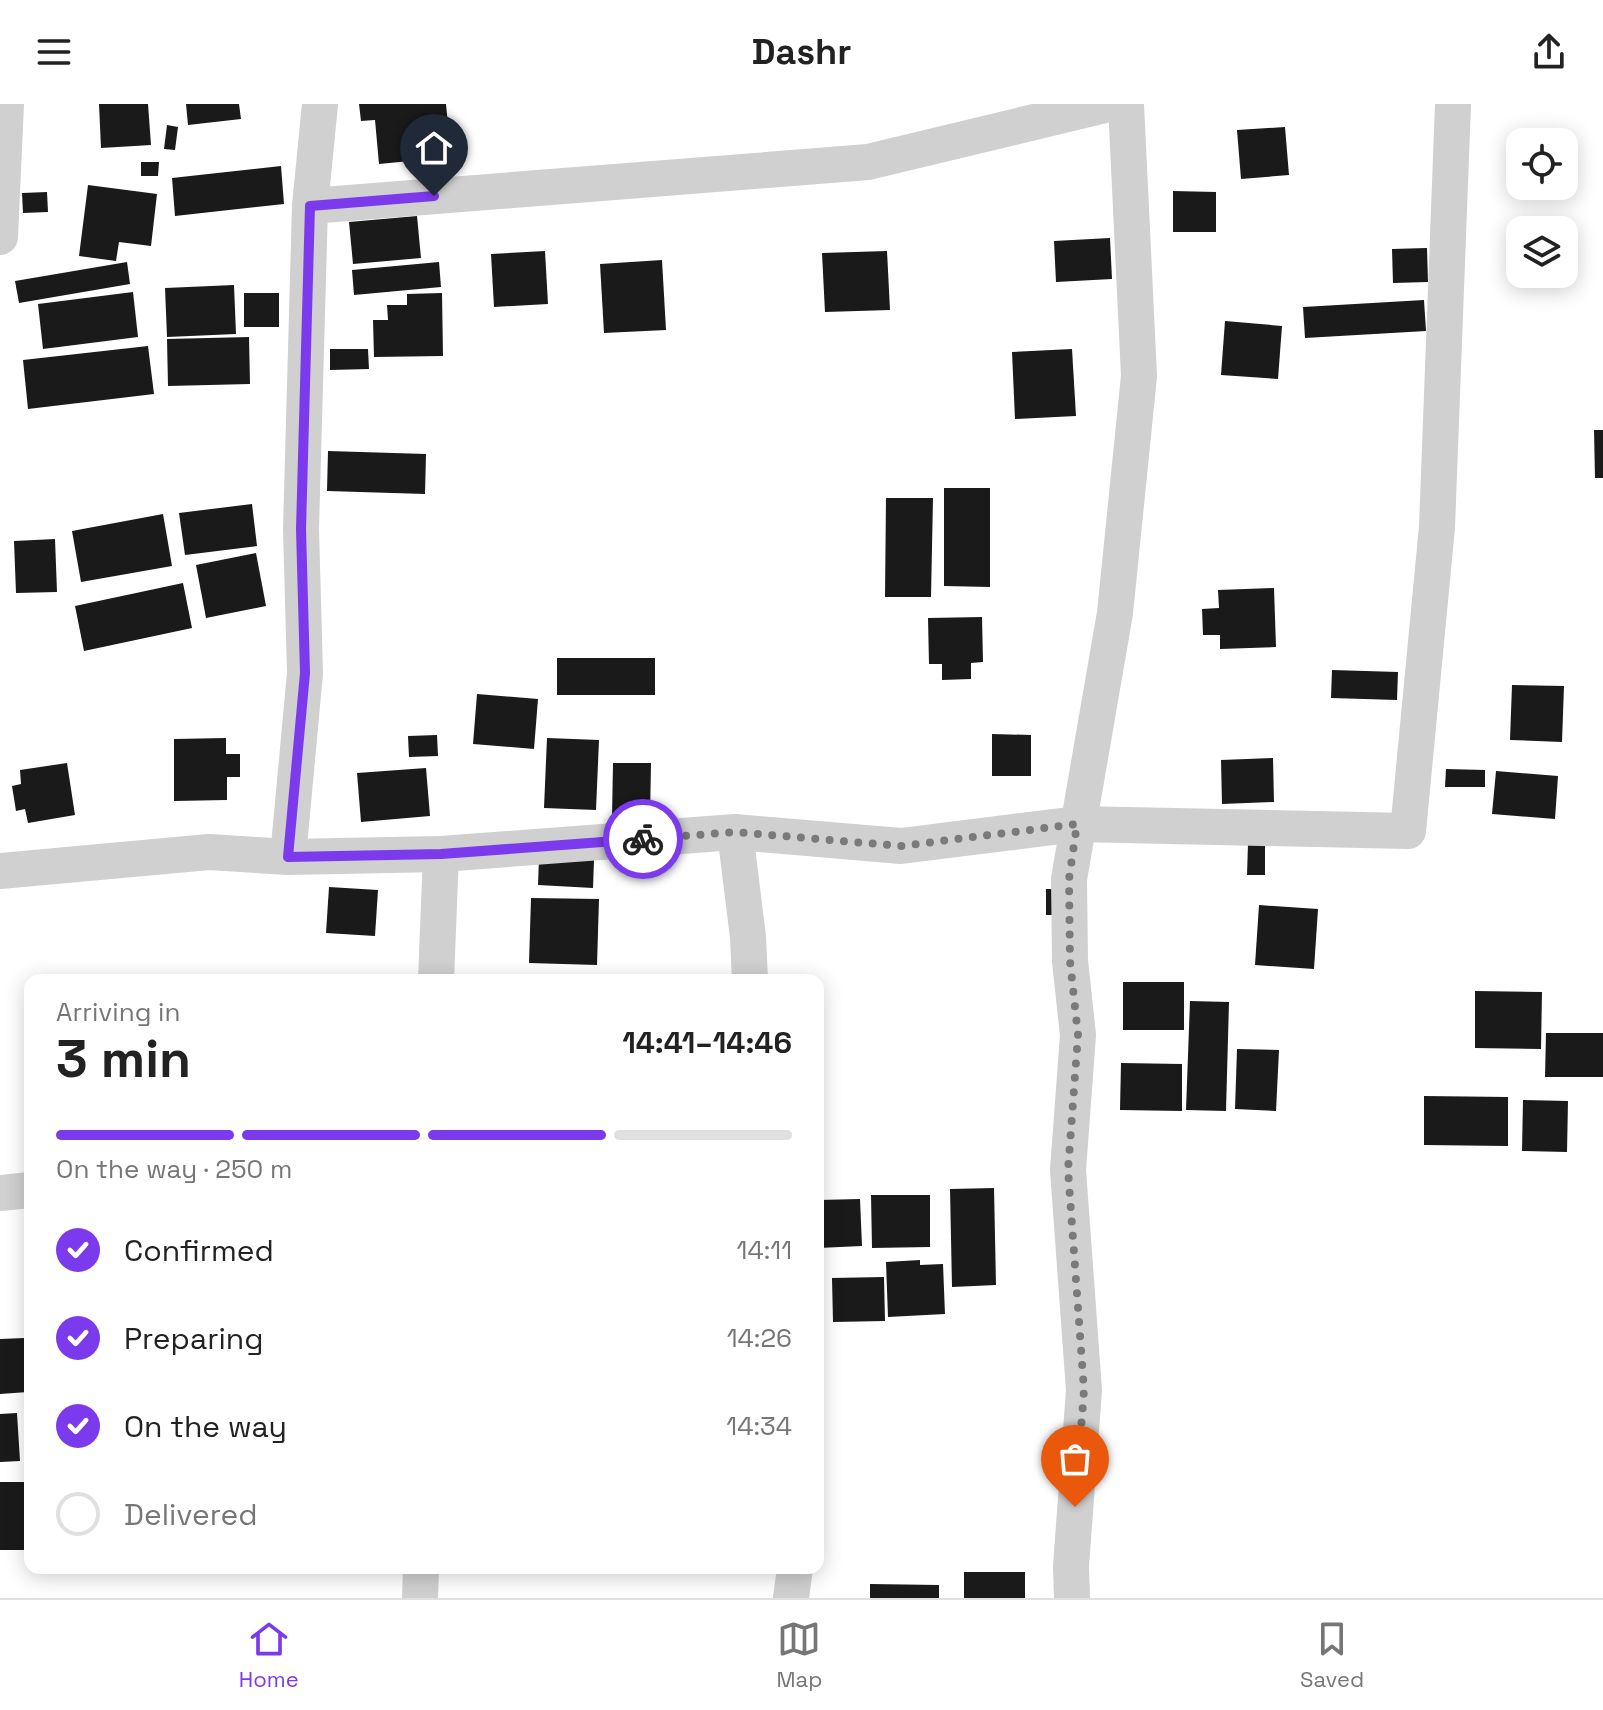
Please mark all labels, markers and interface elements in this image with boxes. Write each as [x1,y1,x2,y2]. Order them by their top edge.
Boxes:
text: Dashr [752,29,851,75]
icon: menu [32,30,76,74]
icon: share [1527,30,1571,74]
pin [400,114,468,196]
icon: home [412,126,456,170]
map controls [1506,128,1578,288]
button: locate [1506,128,1578,200]
button: layers [1506,216,1578,288]
courier [603,799,683,879]
icon: bike [621,817,665,861]
text: Arriving in [56,995,180,1029]
text: 14:41–14:46 [622,1023,792,1062]
text: 3 min [56,1026,191,1092]
text: On the way · 250 m [56,1152,292,1186]
icon: check [56,1228,100,1272]
text: Confirmed [124,1231,274,1270]
text: 14:11 [737,1233,792,1267]
icon: check [56,1316,100,1360]
text: Preparing [124,1319,263,1358]
text: 14:26 [727,1321,792,1355]
icon: check [56,1404,100,1448]
text: On the way [124,1407,287,1446]
text: 14:34 [726,1409,792,1443]
pin [1041,1425,1109,1507]
icon: bag [1053,1437,1097,1481]
text: Delivered [124,1495,258,1534]
tab: Home [239,1617,299,1693]
tab: Map [776,1617,822,1693]
tab: Saved [1300,1617,1364,1693]

